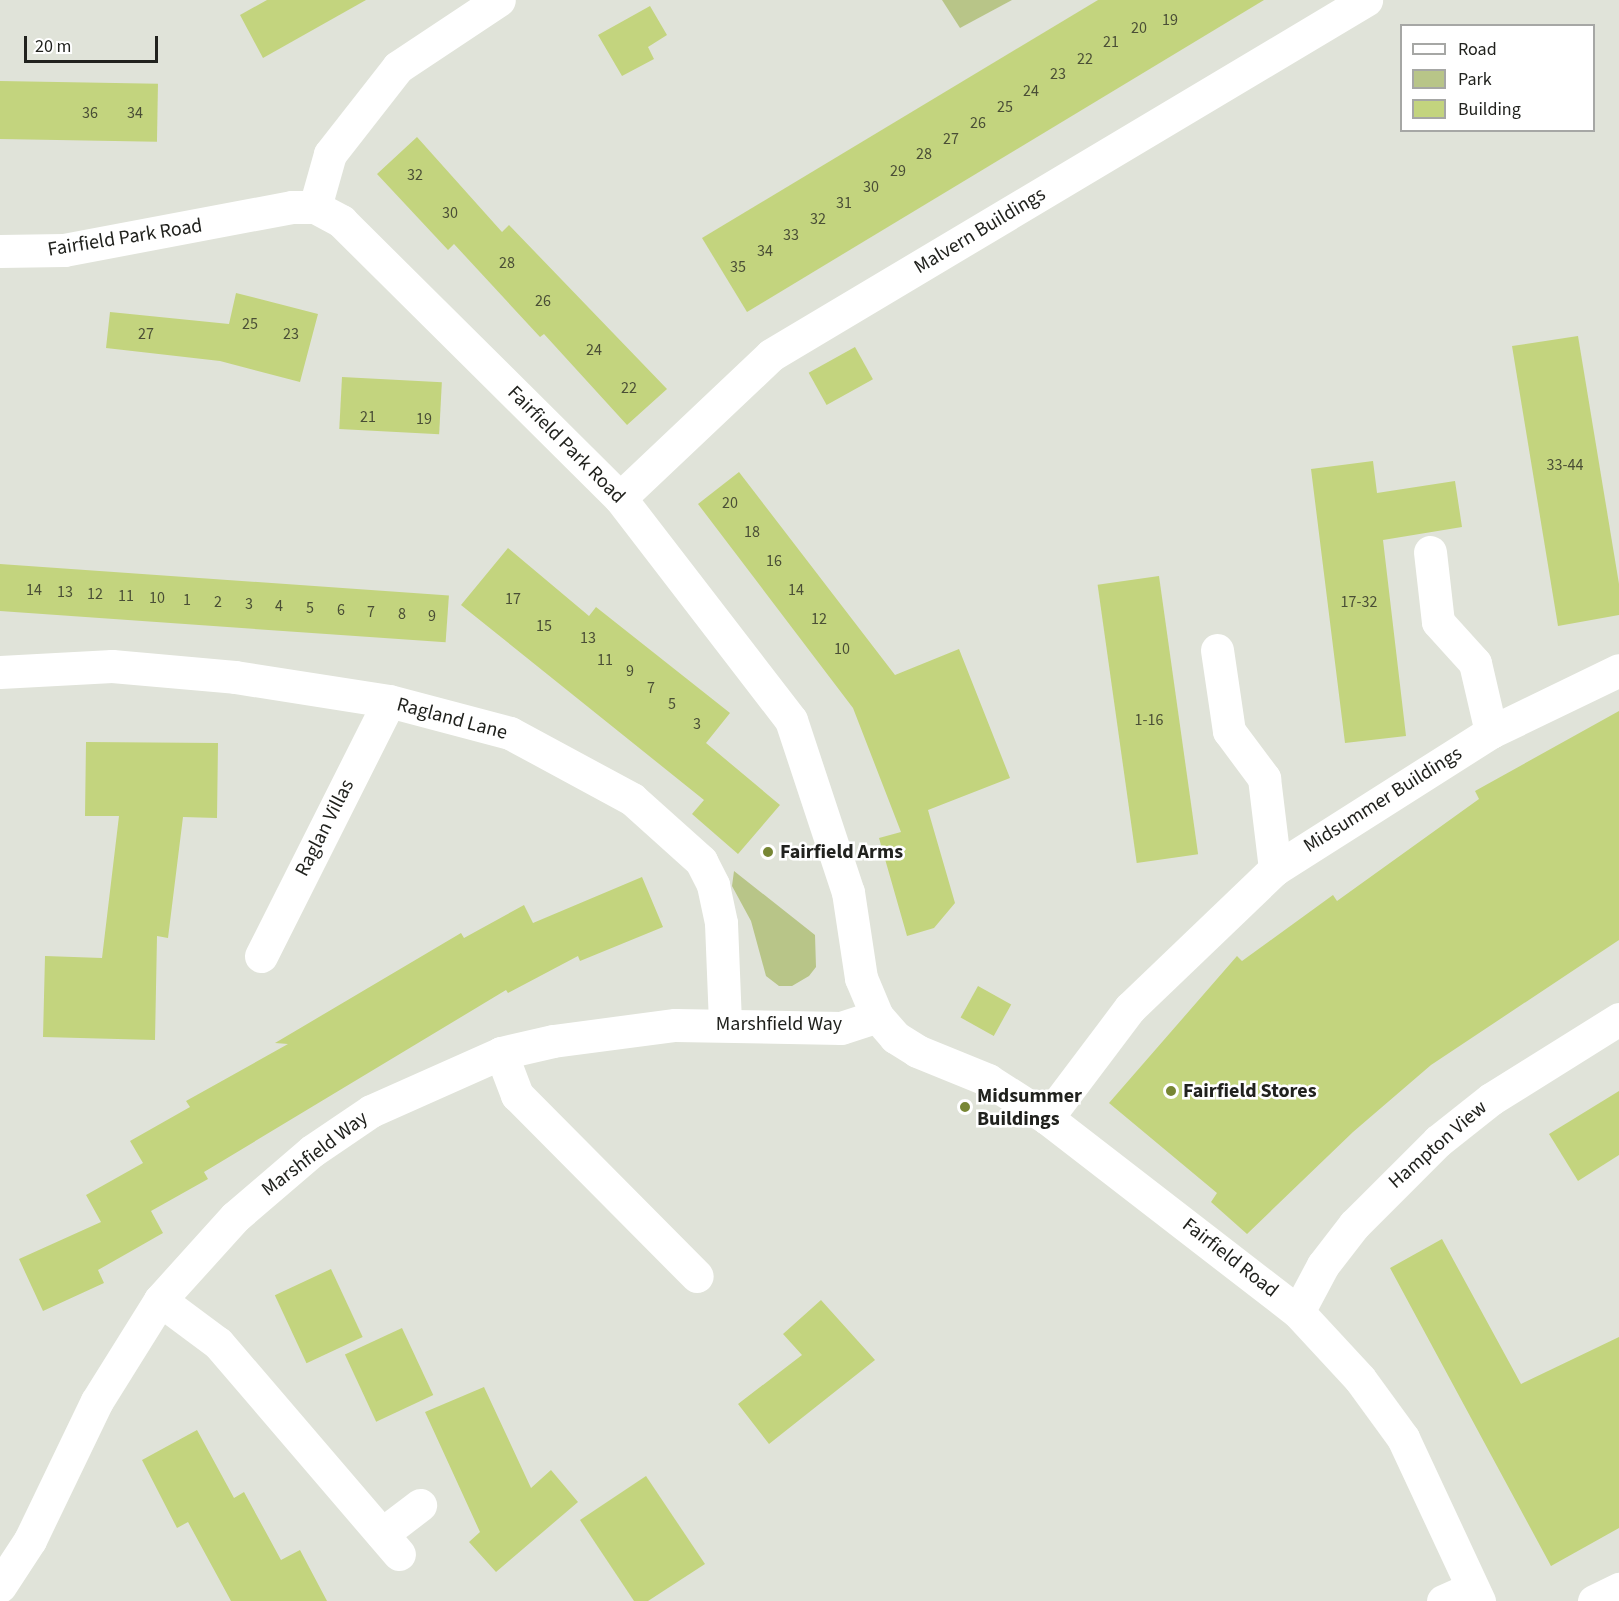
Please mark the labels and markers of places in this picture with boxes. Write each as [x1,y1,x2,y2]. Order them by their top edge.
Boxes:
place label: Fairfield Arms [780,840,903,864]
marker: Fairfield Arms [761,845,775,859]
place label: Fairfield Stores [1183,1079,1317,1103]
place label: Midsummer Buildings [977,1084,1082,1131]
marker: Fairfield Stores [1164,1084,1178,1098]
marker: Midsummer Buildings [958,1100,972,1114]

